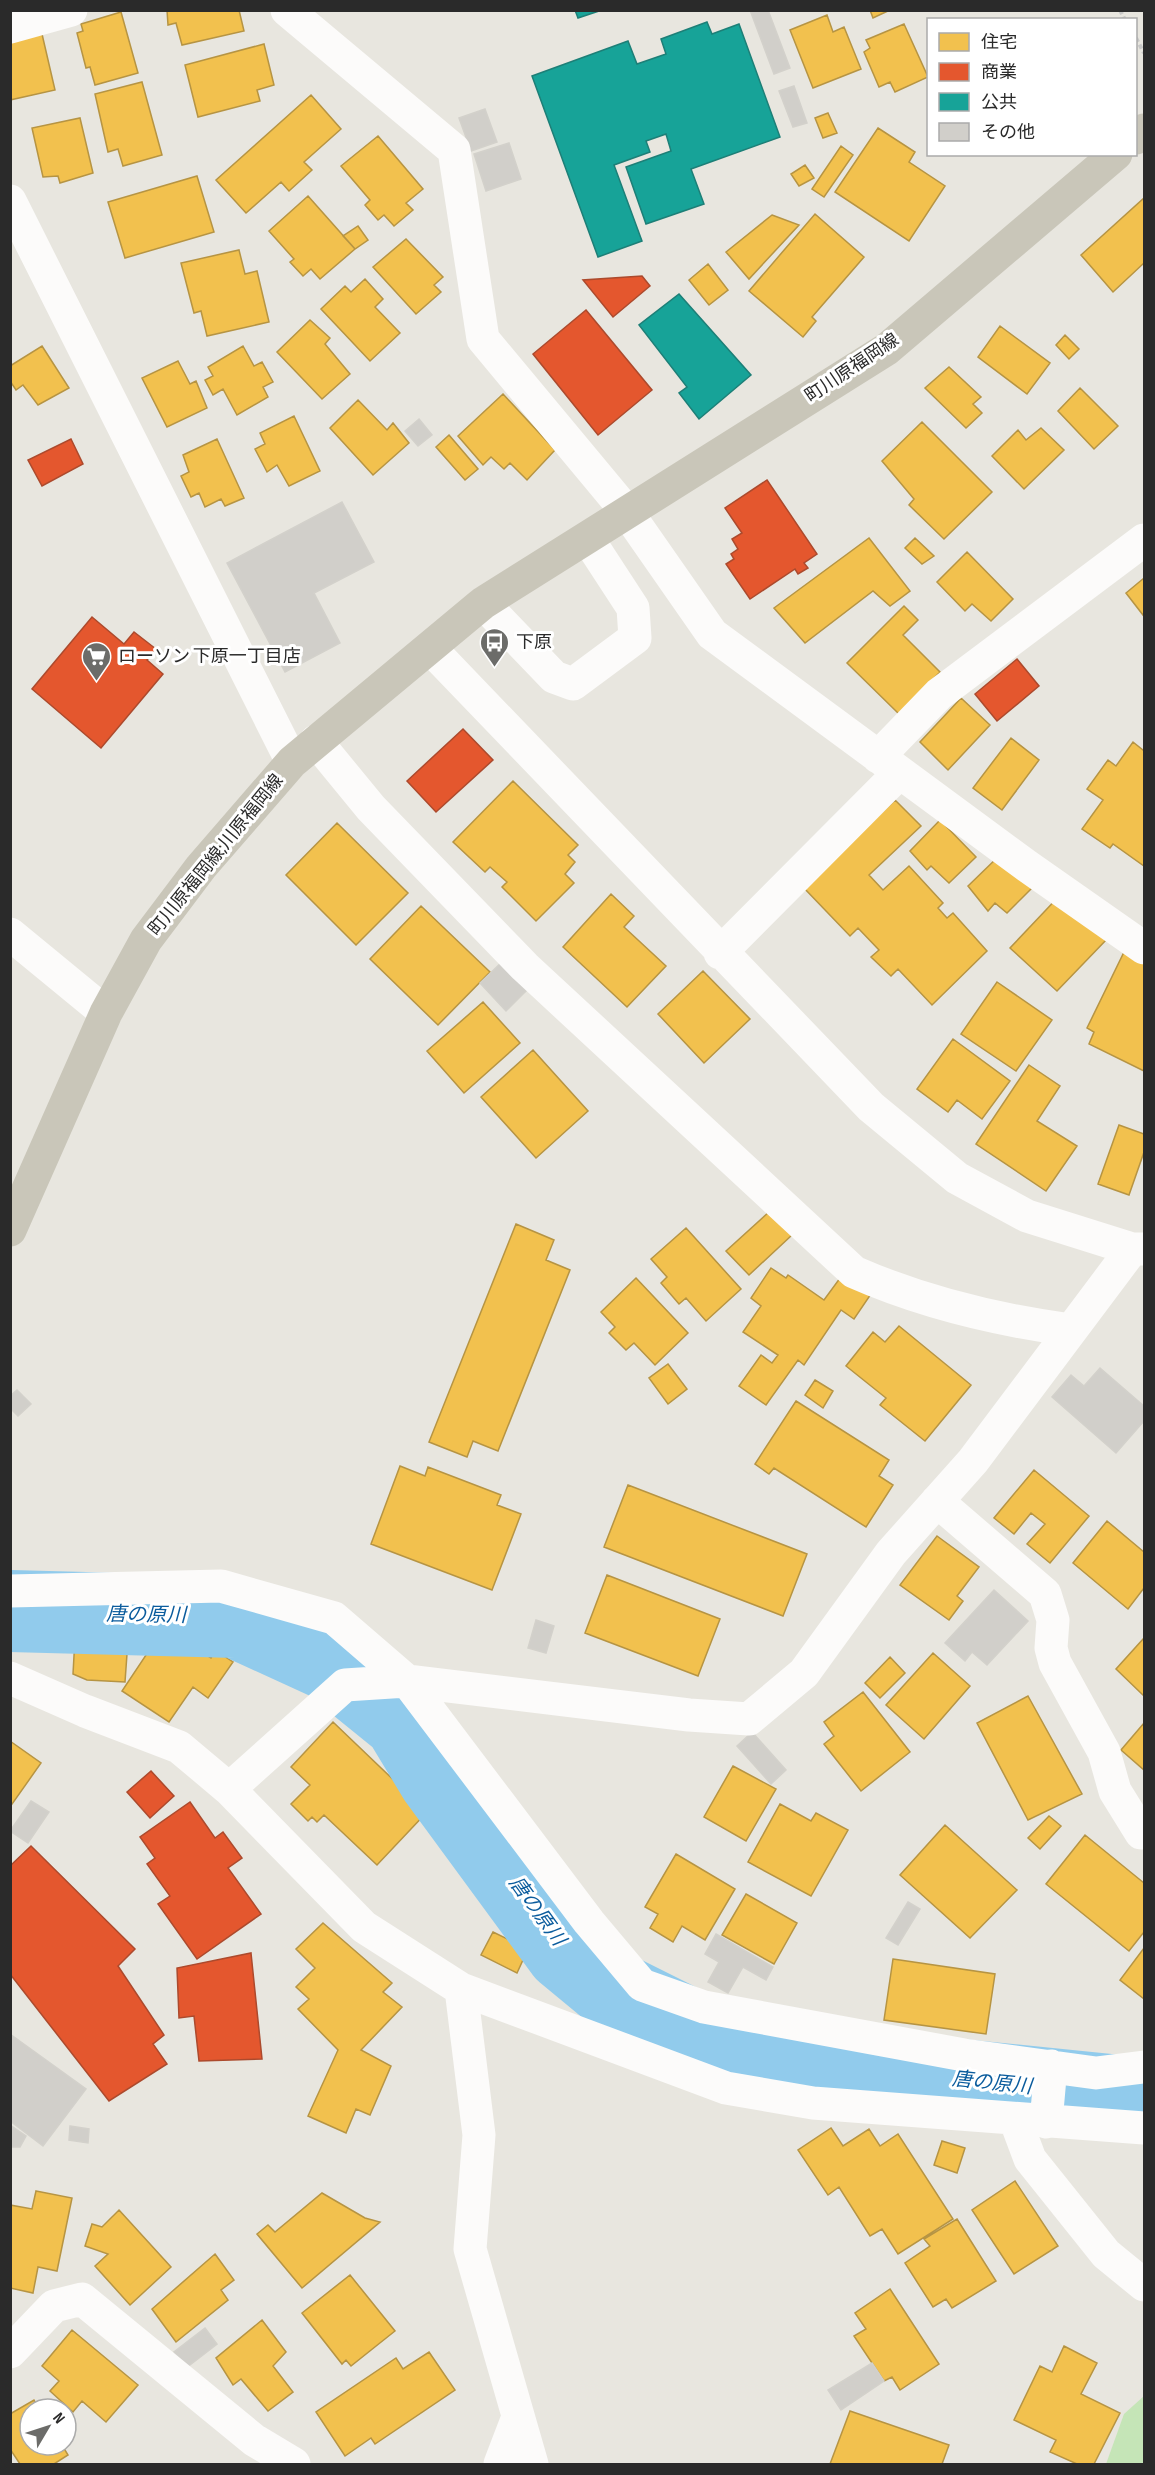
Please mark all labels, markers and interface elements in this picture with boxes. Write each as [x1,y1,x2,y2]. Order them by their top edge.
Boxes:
legend [927,18,1137,156]
text: 住宅 [981,32,1017,53]
text: 商業 [981,62,1017,83]
text: 公共 [981,92,1017,113]
text: その他 [981,122,1035,143]
street label: 町川原福岡線 [801,329,903,407]
bus stop icon: 下原 [479,626,511,668]
place label: 下原 [516,632,552,653]
supermarket icon: ローソン 下原一丁目店 [81,640,113,682]
place label: ローソン 下原一丁目店 [118,646,301,667]
street label: 町川原福岡線;川原福岡線 [144,770,288,940]
water label: 唐の原川 [106,1602,188,1628]
water label: 唐の原川 [504,1872,571,1952]
water label: 唐の原川 [951,2067,1035,2099]
north arrow [18,2397,78,2457]
text: N [48,2409,69,2428]

